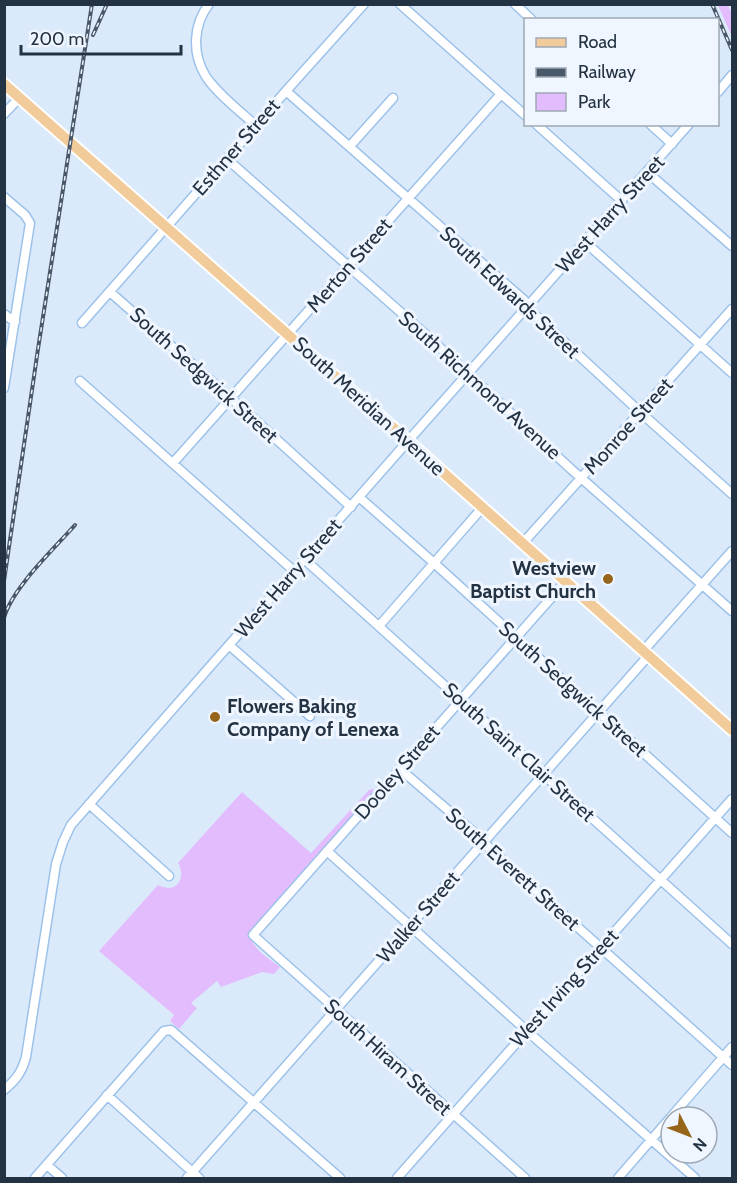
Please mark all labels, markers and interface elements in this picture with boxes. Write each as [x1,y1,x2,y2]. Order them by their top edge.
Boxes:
scale bar [21,18,182,56]
legend [524,18,719,126]
text: 200 m [30,28,84,50]
text: Road [578,31,617,53]
text: Railway [578,61,636,83]
text: Park [578,91,611,113]
street label: Esthner Street [187,93,285,200]
street label: West Harry Street [551,150,669,278]
street label: Merton Street [301,213,397,317]
street label: South Edwards Street [435,221,585,363]
street label: South Sedgwick Street [125,302,283,448]
street label: South Richmond Avenue [394,306,566,464]
street label: South Meridian Avenue [288,331,450,481]
street label: Monroe Street [578,373,678,479]
street label: West Harry Street [230,513,346,642]
place label: Westview Baptist Church [470,556,596,603]
marker: Westview Baptist Church [601,572,615,586]
street label: South Sedgwick Street [494,616,652,762]
street label: South Saint Clair Street [438,677,600,827]
place label: Flowers Baking Company of Lenexa [227,694,399,741]
marker: Flowers Baking Company of Lenexa [208,710,222,724]
street label: Dooley Street [350,720,445,824]
street label: South Everett Street [441,803,585,935]
street label: Walker Street [372,866,464,968]
street label: West Irving Street [505,924,623,1052]
street label: South Hiram Street [320,994,457,1121]
north arrow [659,1105,719,1165]
text: N [689,1134,711,1155]

